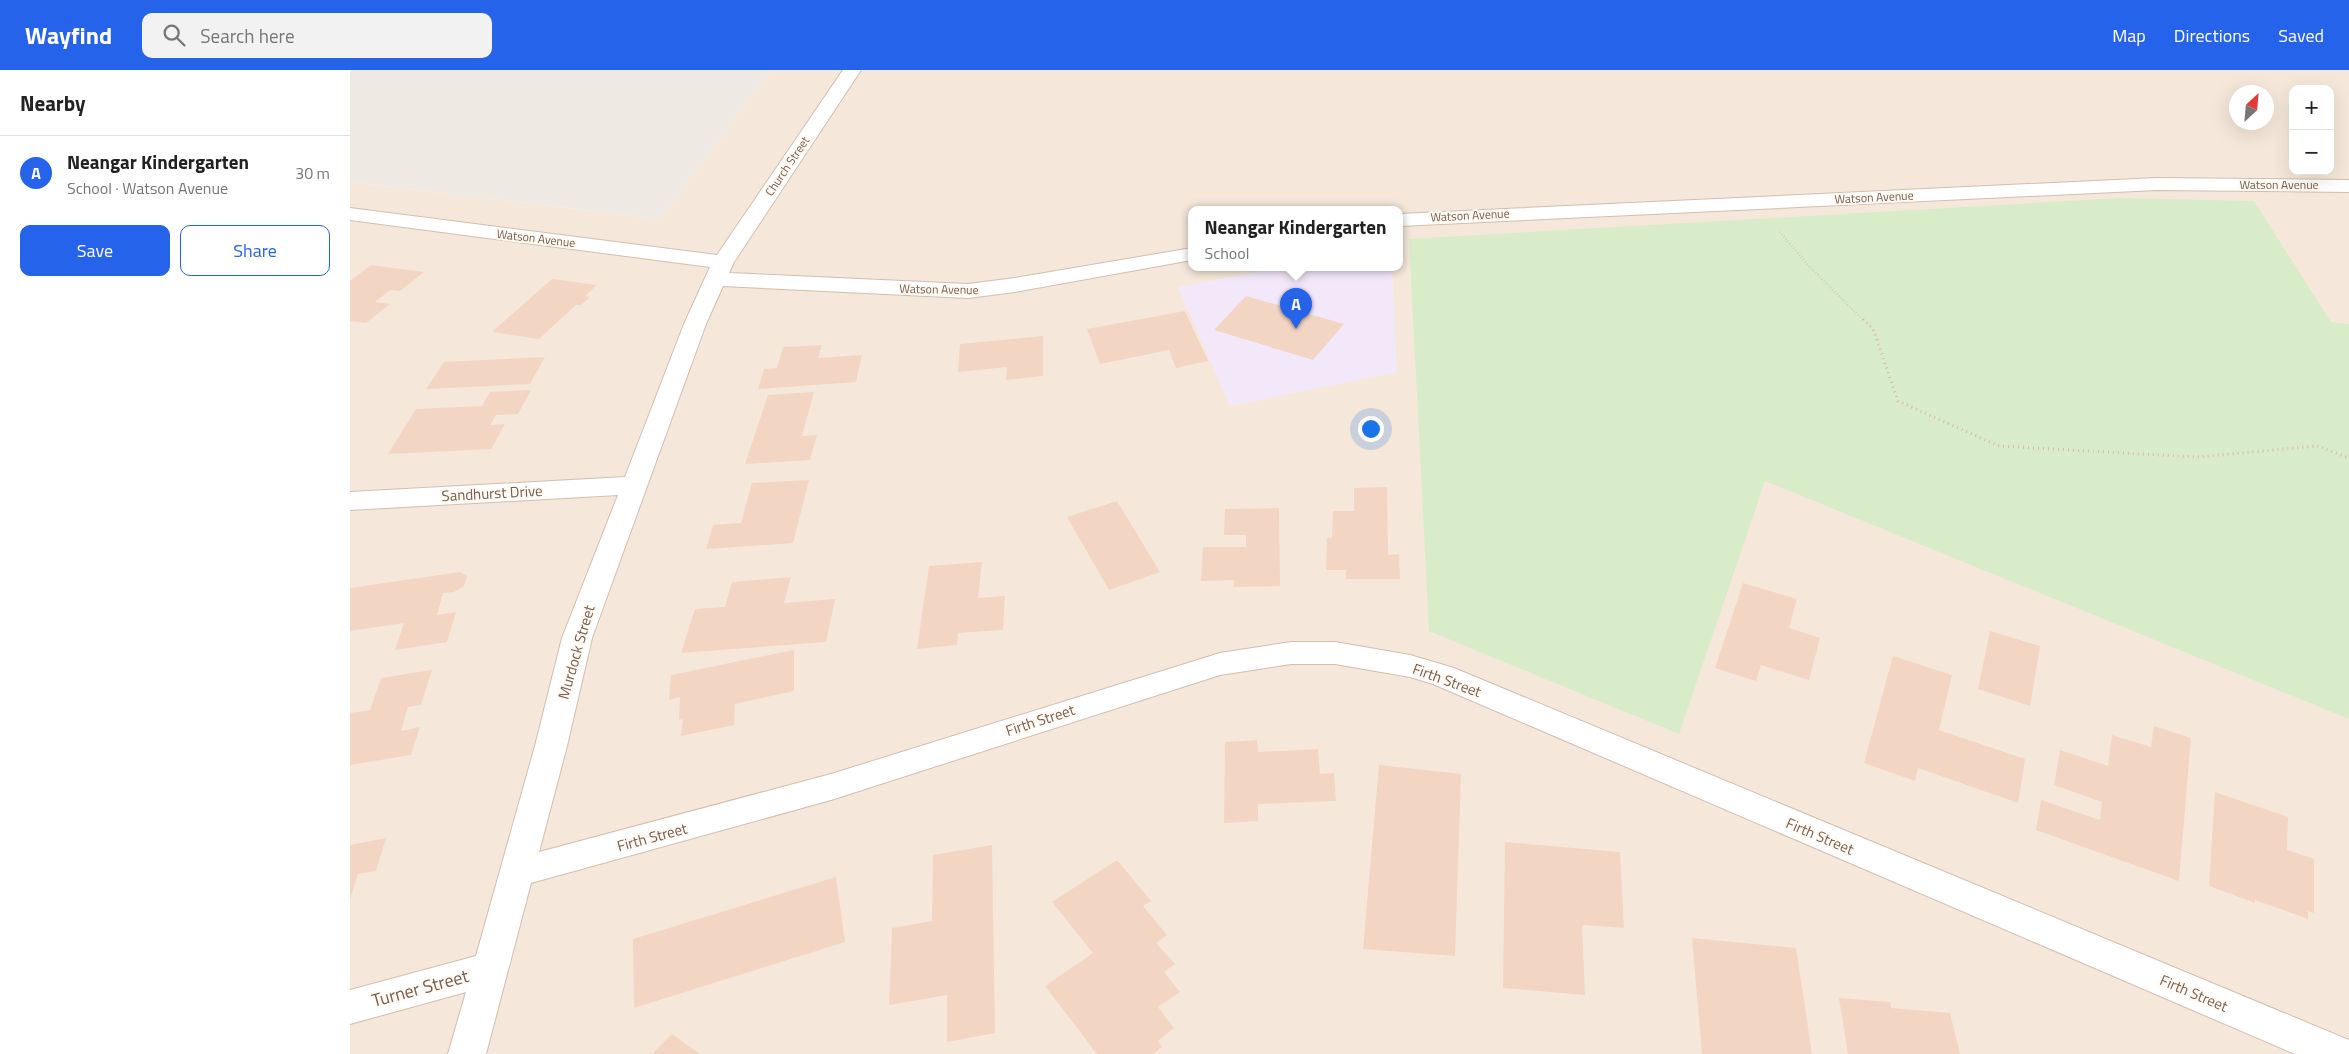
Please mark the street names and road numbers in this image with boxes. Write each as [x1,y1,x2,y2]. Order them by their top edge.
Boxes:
street label: Church Street [760,132,815,200]
street label: Watson Avenue [2239,175,2319,194]
street label: Watson Avenue [1834,185,1914,209]
street label: Watson Avenue [1430,203,1510,227]
street label: Watson Avenue [496,224,576,252]
street label: Watson Avenue [899,279,979,299]
street label: Sandhurst Drive [441,479,543,507]
street label: Murdock Street [552,601,601,702]
street label: Firth Street [1409,657,1485,703]
street label: Firth Street [1002,698,1078,742]
street label: Firth Street [1783,811,1858,861]
street label: Firth Street [614,816,690,857]
street label: Turner Street [369,962,472,1014]
street label: Firth Street [2157,968,2232,1018]

